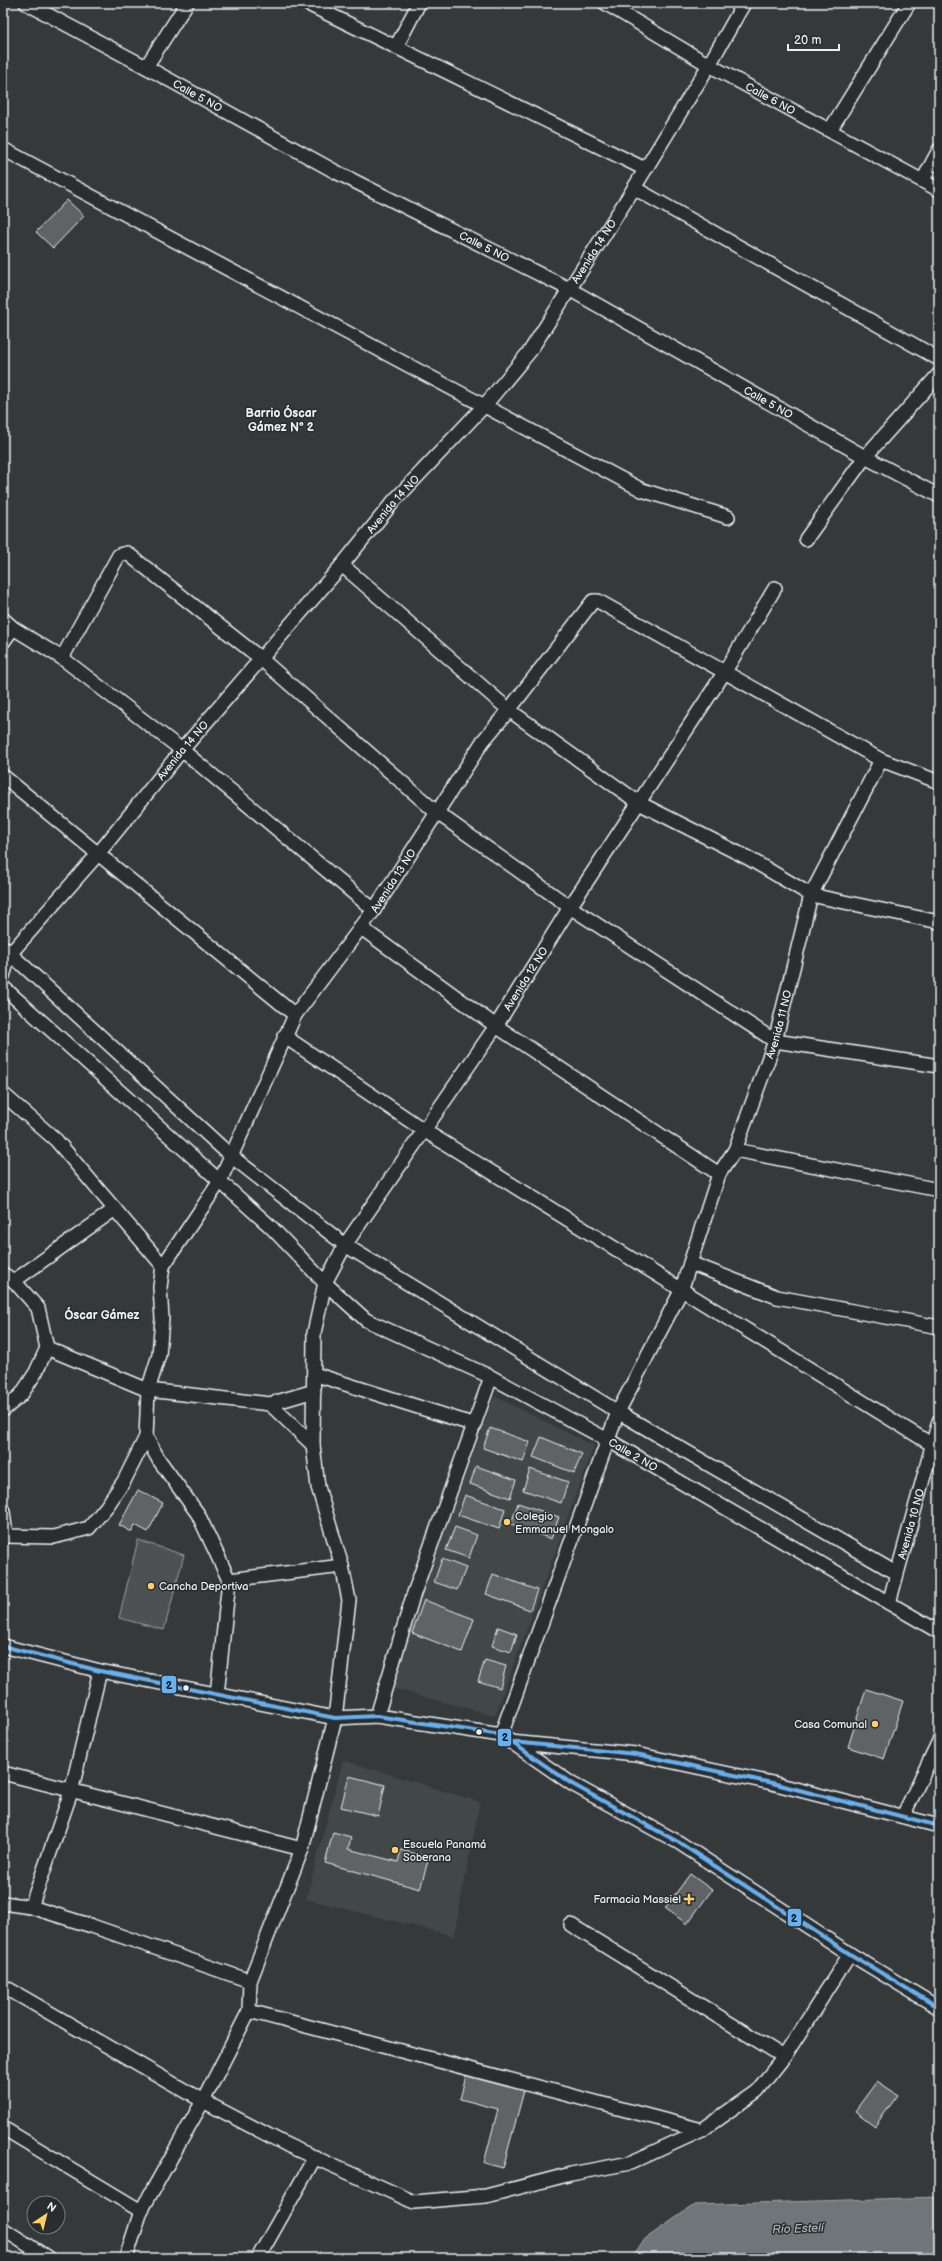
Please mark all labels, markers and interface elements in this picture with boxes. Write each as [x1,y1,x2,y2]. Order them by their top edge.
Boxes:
scale bar [788,26,839,52]
text: 20 m [794,33,821,48]
street label: Calle 5 NO [171,77,225,114]
street label: Calle 6 NO [743,80,798,117]
street label: Avenida 14 NO [569,217,619,286]
street label: Calle 5 NO [457,228,511,264]
street label: Calle 5 NO [741,383,795,421]
district label: Barrio Óscar Gámez Nº 2 [246,404,317,435]
street label: Avenida 14 NO [364,472,422,536]
street label: Avenida 14 NO [154,718,211,783]
street label: Avenida 13 NO [368,846,418,915]
street label: Avenida 12 NO [501,944,550,1013]
street label: Avenida 11 NO [763,989,794,1060]
district label: Óscar Gámez [65,1306,140,1323]
street label: Calle 2 NO [606,1435,660,1474]
street label: Avenida 10 NO [895,1487,927,1561]
place label: Colegio Emmanuel Mongalo [515,1510,614,1536]
marker: Colegio Emmanuel Mongalo [502,1517,512,1527]
place label: Cancha Deportiva [159,1580,248,1593]
marker: Cancha Deportiva [146,1581,156,1591]
line badge: 2 [161,1675,177,1694]
text: 2 [166,1679,173,1692]
unlabelled marker [181,1683,191,1693]
place label: Casa Comunal [794,1718,867,1731]
marker: Casa Comunal [870,1719,880,1729]
unlabelled marker [474,1727,484,1737]
line badge: 2 [497,1728,512,1747]
text: 2 [502,1731,509,1744]
place label: Escuela Panamá Soberana [403,1838,486,1864]
marker: Escuela Panamá Soberana [390,1845,400,1855]
place label: Farmacia Massiel [593,1893,681,1906]
marker: Farmacia Massiel [684,1894,694,1904]
line badge: 2 [787,1908,802,1927]
text: 2 [791,1912,798,1925]
north arrow [26,2195,66,2235]
text: N [44,2200,59,2215]
water label: Río Estelí [772,2221,826,2237]

